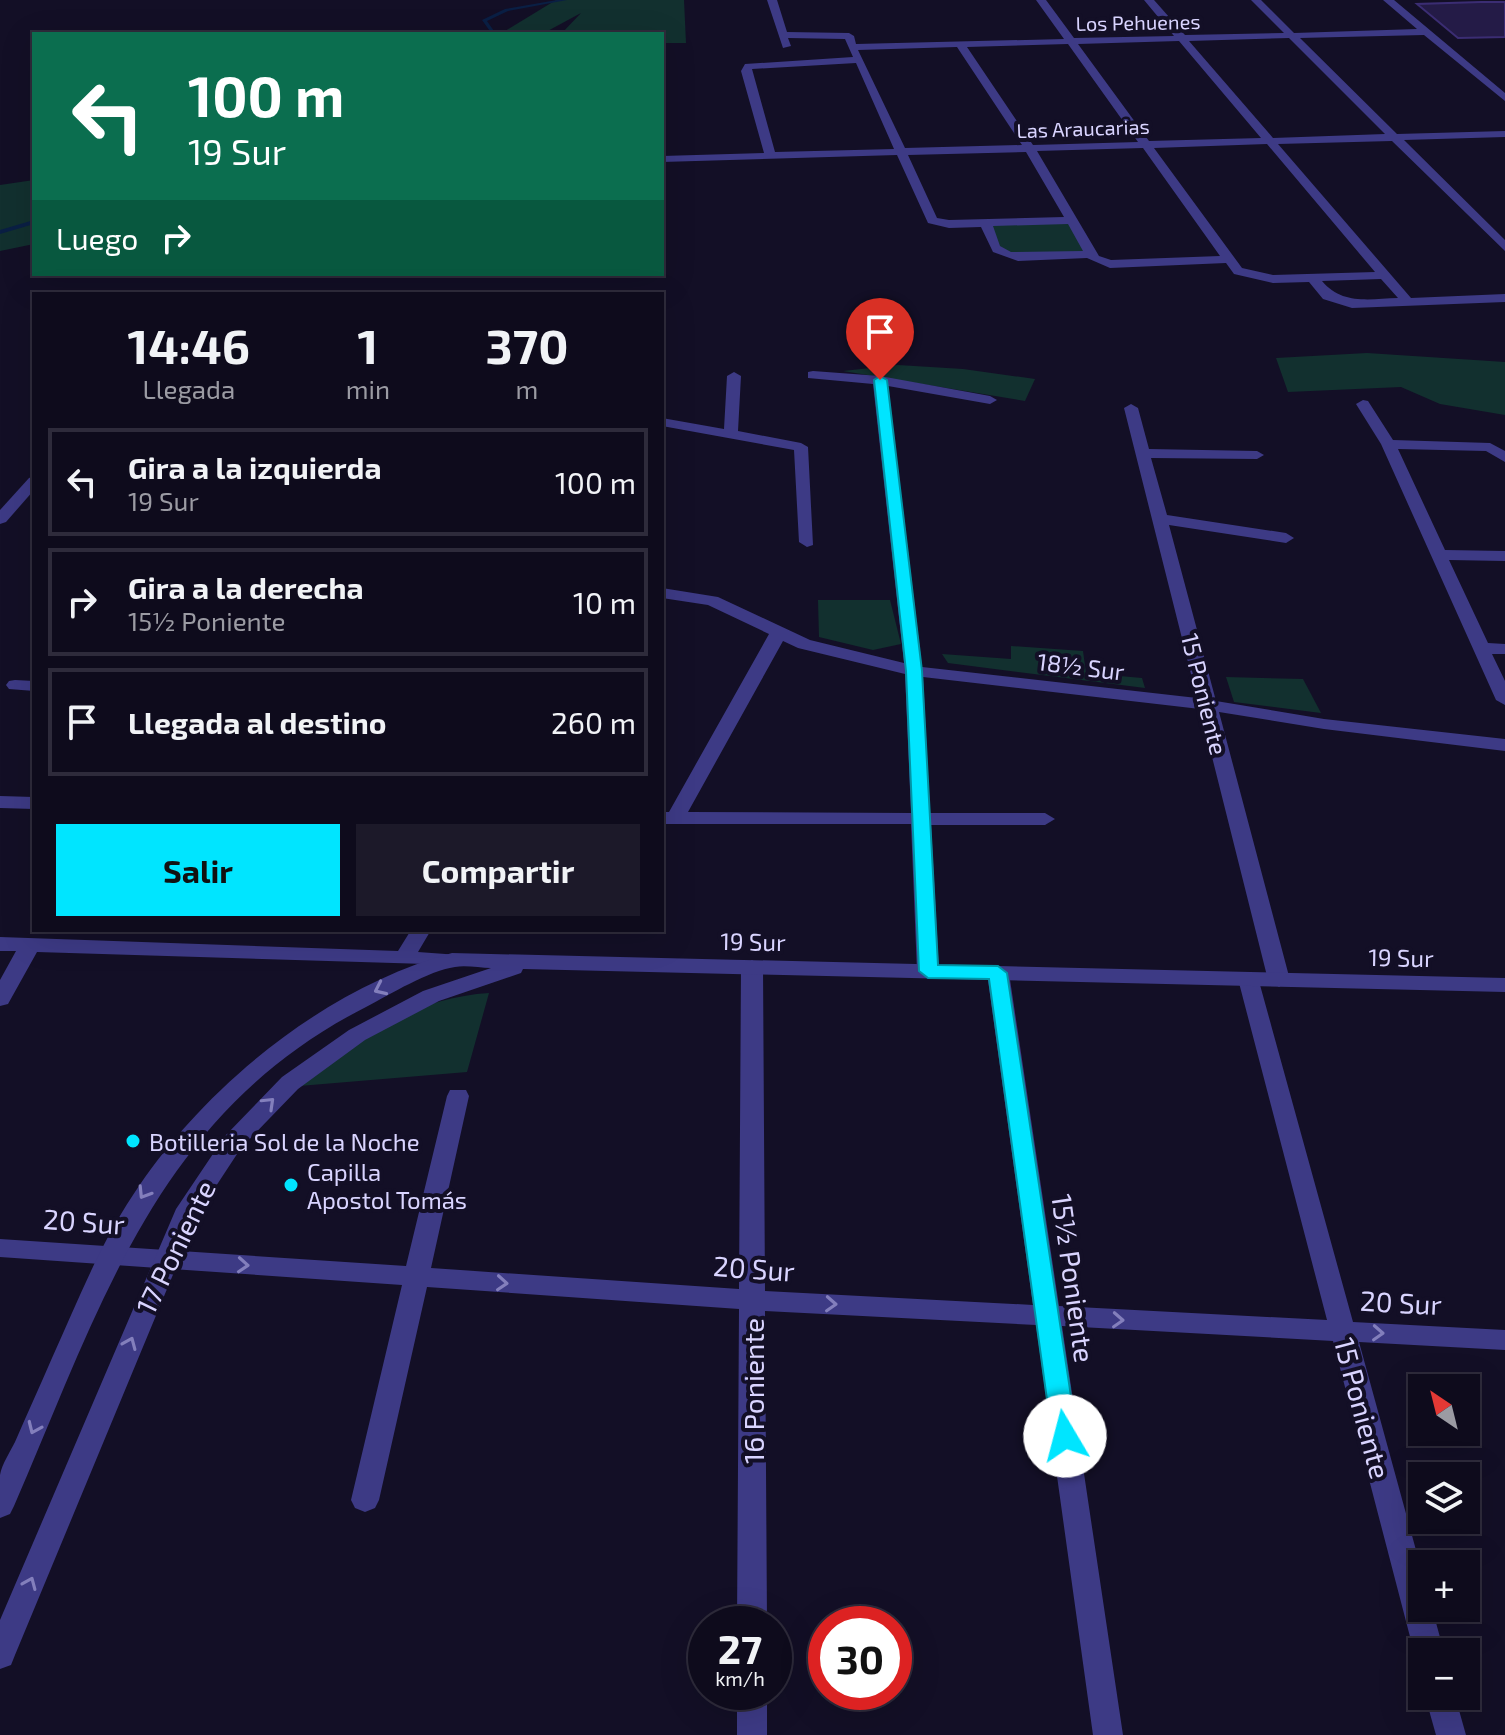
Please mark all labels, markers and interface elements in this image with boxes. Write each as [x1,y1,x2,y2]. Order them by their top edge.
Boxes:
street label: Los Pehuenes [1075,9,1201,35]
text: 100 m [188,61,344,128]
icon: left [56,64,160,168]
street label: Las Araucarias [1016,114,1150,142]
text: 19 Sur [188,129,286,172]
icon: right [154,216,198,260]
text: Luego [56,220,138,256]
pin [846,298,914,380]
icon: arrive [858,310,902,354]
text: 14:46 [128,316,250,374]
text: 1 [357,316,378,374]
text: 370 [486,316,568,374]
text: Llegada [142,373,235,404]
text: min [346,373,390,404]
text: m [516,373,538,404]
text: Gira a la izquierda [128,449,382,485]
icon: left [60,460,104,504]
text: 100 m [555,464,636,500]
text: 19 Sur [128,485,199,516]
text: Gira a la derecha [128,569,364,605]
icon: right [60,580,104,624]
text: 10 m [573,584,636,620]
text: 15½ Poniente [128,605,286,636]
street label: 15 Poniente [1176,630,1234,758]
street label: 18½ Sur [1036,646,1127,686]
icon: arrive [60,700,104,744]
text: Llegada al destino [128,704,387,740]
text: 260 m [551,704,636,740]
button: Salir [56,824,340,916]
button: Compartir [356,824,640,916]
street label: 19 Sur [720,926,786,956]
street label: 19 Sur [1368,942,1434,972]
one-way arrow [374,979,389,995]
one-way arrow [260,1098,275,1112]
place label: Botilleria Sol de la Noche [149,1127,420,1156]
marker: Botilleria Sol de la Noche [124,1132,142,1150]
place label: Capilla Apostol Tomás [307,1157,467,1214]
street label: 17 Poniente [128,1175,222,1319]
marker: Capilla Apostol Tomás [282,1176,300,1194]
one-way arrow [139,1184,154,1199]
street label: 15½ Poniente [1045,1192,1103,1364]
street label: 20 Sur [42,1201,126,1241]
street label: 20 Sur [712,1248,796,1288]
one-way arrow [236,1256,249,1273]
one-way arrow [496,1274,509,1291]
street label: 20 Sur [1359,1283,1443,1321]
one-way arrow [825,1296,838,1313]
one-way arrow [1112,1311,1125,1328]
street label: 16 Poniente [736,1318,770,1464]
one-way arrow [1372,1324,1385,1341]
street label: 15 Poniente [1328,1334,1398,1482]
one-way arrow [120,1337,137,1351]
north arrow [1408,1374,1480,1446]
map controls [1408,1374,1480,1710]
position arrow [1023,1394,1107,1478]
one-way arrow [28,1420,44,1435]
button: layers [1408,1462,1480,1534]
button: + [1408,1550,1480,1622]
one-way arrow [20,1577,37,1591]
speed limit sign: 30 [808,1606,912,1710]
text: 27 [718,1624,762,1672]
button: − [1408,1638,1480,1710]
text: km/h [715,1666,765,1690]

